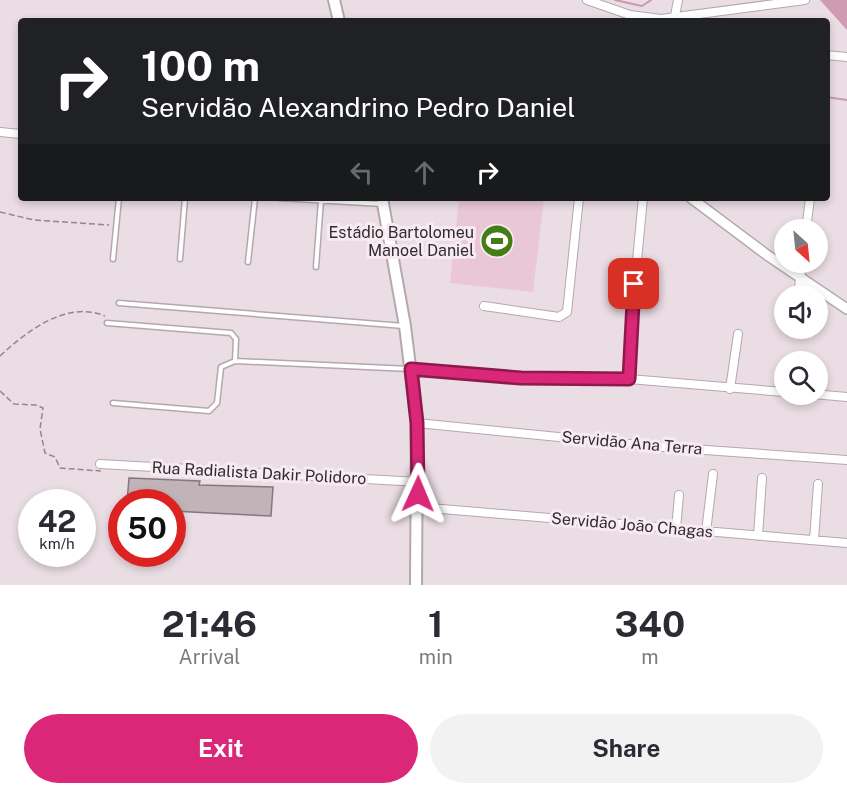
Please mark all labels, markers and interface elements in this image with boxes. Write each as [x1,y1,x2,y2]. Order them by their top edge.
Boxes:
text: 100 m [141,41,260,90]
icon: right [42,42,120,120]
text: Servidão Alexandrino Pedro Daniel [141,91,575,123]
icon: left [345,156,378,189]
icon: ahead [408,156,441,189]
icon: right [471,156,504,189]
north arrow [774,219,828,273]
map controls [774,219,828,405]
place label: Estádio Bartolomeu Manoel Daniel [329,223,474,260]
sports icon: Estádio Bartolomeu Manoel Daniel [479,223,515,259]
pin [608,258,659,309]
icon: arrive [617,267,650,300]
button: sound [774,285,828,339]
button: search [774,351,828,405]
street label: Servidão Ana Terra [561,427,703,459]
street label: Rua Radialista Dakir Polidoro [151,458,367,488]
position arrow [386,462,450,526]
speed limit sign: 50 [108,489,186,567]
text: 42 [38,503,76,539]
street label: Servidão João Chagas [550,508,714,542]
text: km/h [39,535,75,552]
text: 21:46 [162,603,257,645]
text: 1 [428,603,444,645]
text: 340 [615,603,685,645]
text: Arrival [179,645,240,669]
text: min [419,645,453,669]
text: m [641,645,659,669]
button: Exit [24,714,418,783]
button: Share [430,714,823,783]

